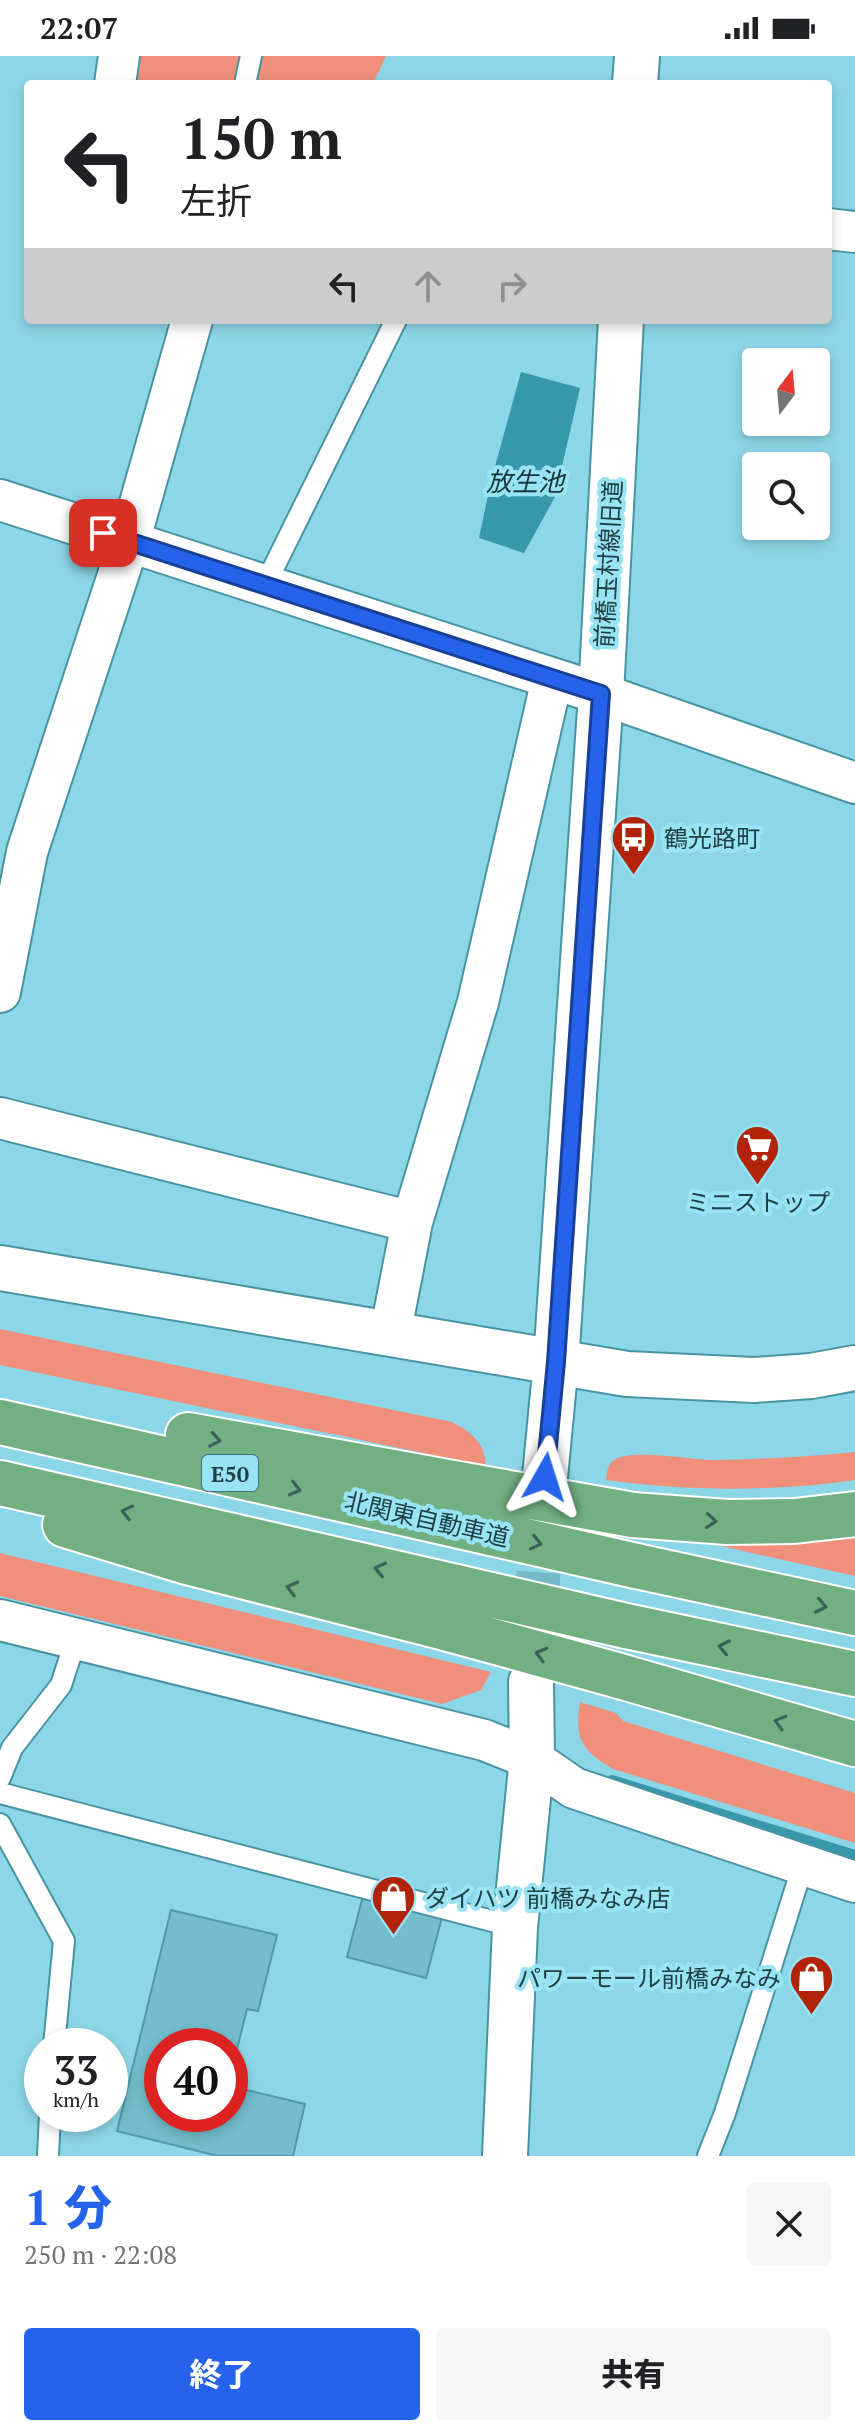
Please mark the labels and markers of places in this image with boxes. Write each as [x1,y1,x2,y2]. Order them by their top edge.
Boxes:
pin [69,499,137,567]
bus stop icon: 鶴光路町 [609,814,657,877]
place label: 鶴光路町 [664,822,760,854]
supermarket icon: ミニストップ [734,1124,782,1187]
place label: ミニストップ [686,1186,830,1218]
shop icon: ダイハツ 前橋みなみ店 [370,1874,418,1937]
place label: ダイハツ 前橋みなみ店 [425,1882,670,1914]
shop icon: パワーモール前橋みなみ [788,1954,836,2017]
place label: パワーモール前橋みなみ [517,1962,781,1994]

